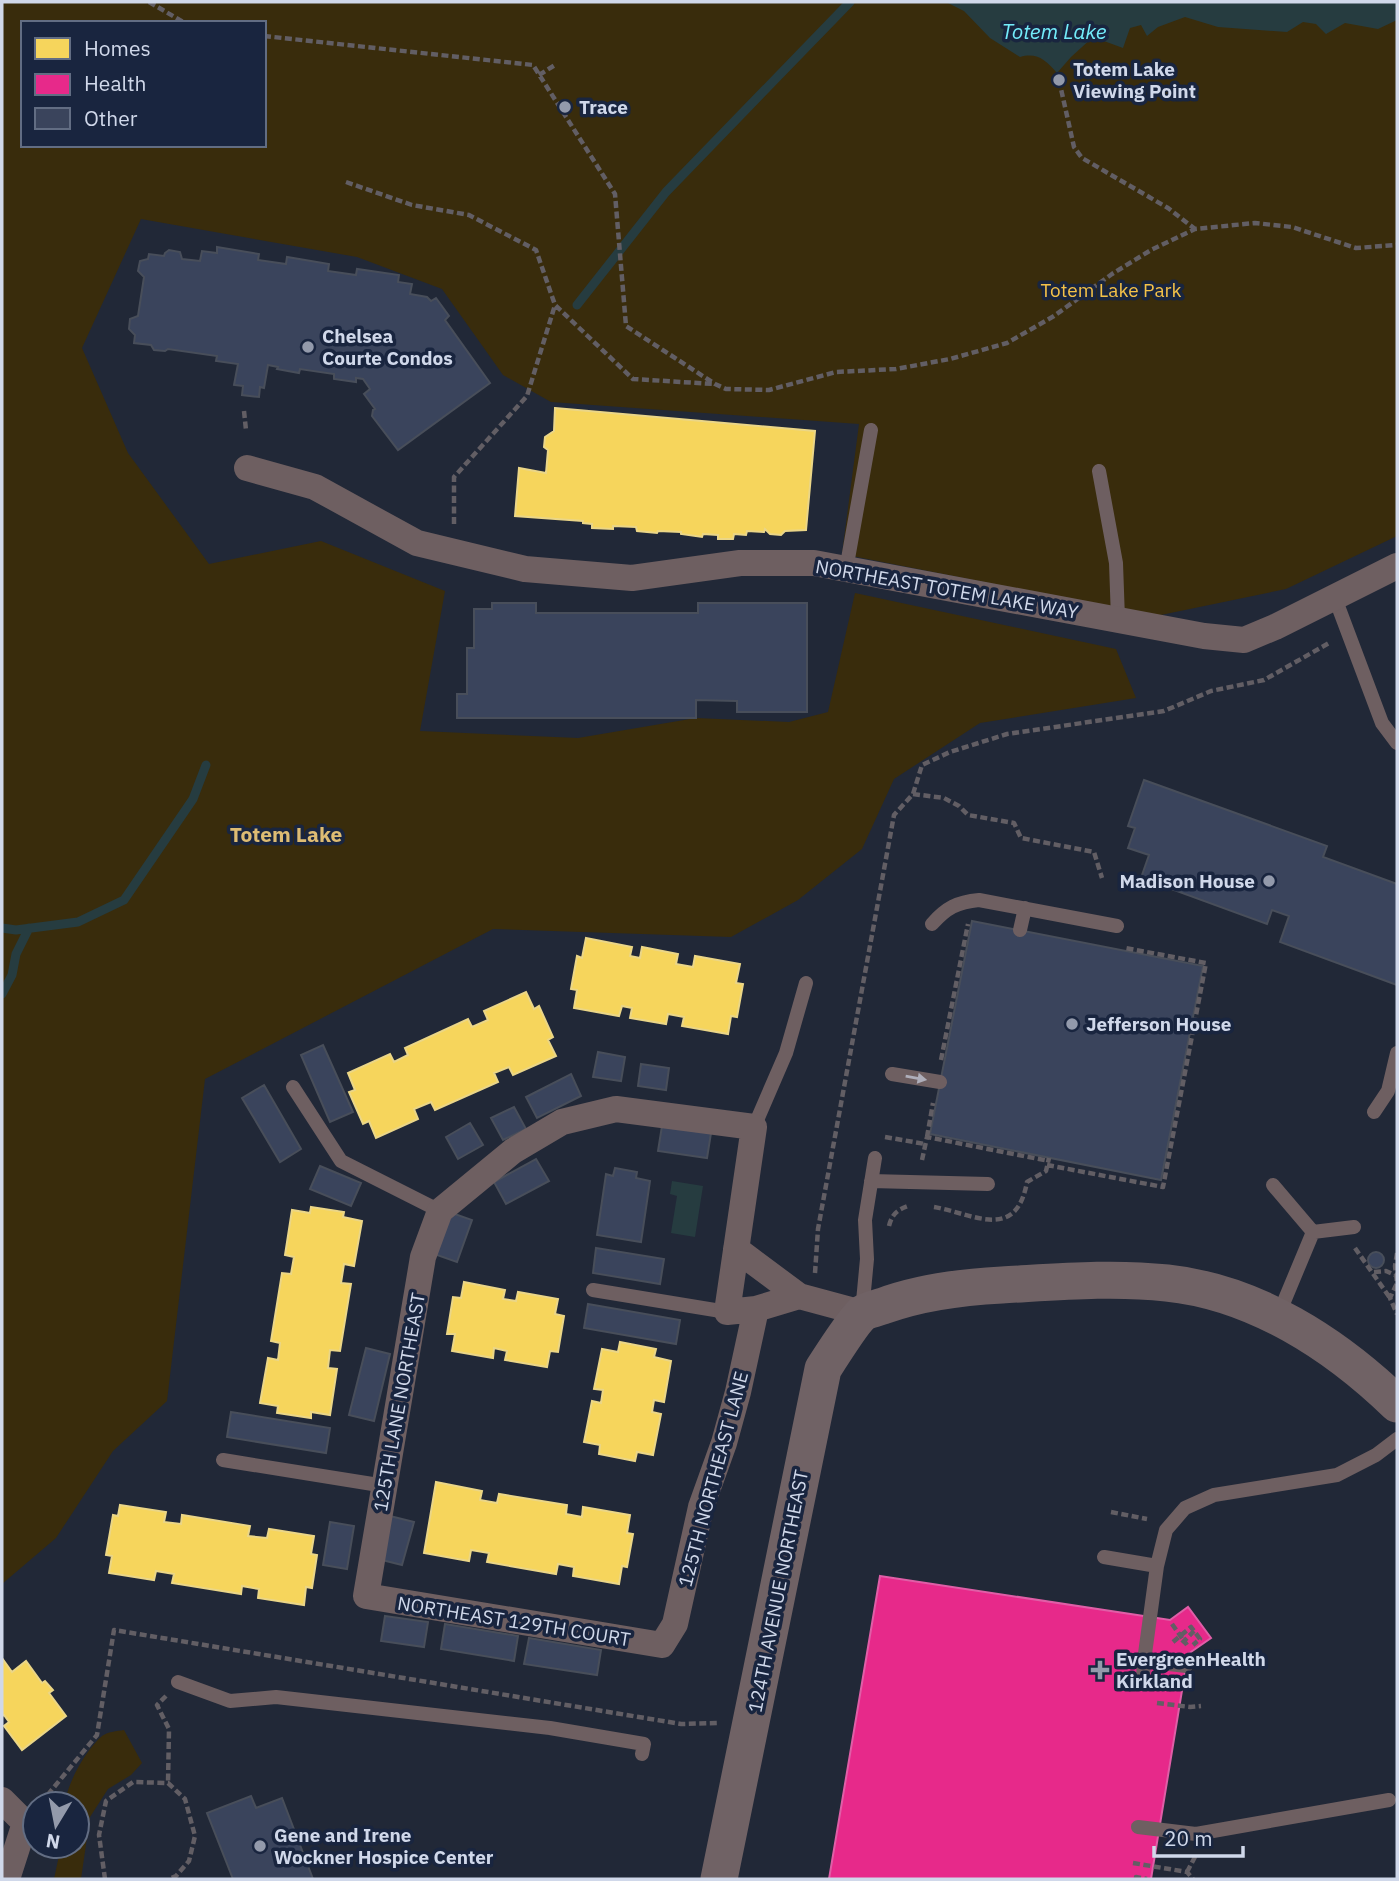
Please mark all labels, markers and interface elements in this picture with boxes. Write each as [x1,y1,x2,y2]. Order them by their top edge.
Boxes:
water label: Totem Lake [1001,17,1107,45]
legend [21,21,266,147]
text: Homes [84,34,151,62]
place label: Totem Lake Viewing Point [1073,57,1196,103]
text: Health [84,69,147,97]
marker: Totem Lake Viewing Point [1051,72,1067,88]
place label: Trace [579,95,628,119]
marker: Trace [557,99,573,115]
text: Other [84,104,138,132]
park label: Totem Lake Park [1040,278,1182,302]
place label: Chelsea Courte Condos [322,324,453,370]
marker: Chelsea Courte Condos [300,339,316,355]
street label: NORTHEAST TOTEM LAKE WAY [814,554,1081,624]
district label: Totem Lake [230,820,343,848]
place label: Madison House [1119,869,1255,893]
marker: Madison House [1261,873,1277,889]
place label: Jefferson House [1086,1012,1232,1036]
marker: Jefferson House [1064,1016,1080,1032]
one-way arrow [905,1073,927,1084]
street label: 125TH LANE NORTHEAST [368,1291,430,1513]
street label: 125TH NORTHEAST LANE [673,1369,753,1589]
street label: 124TH AVENUE NORTHEAST [743,1467,813,1714]
street label: NORTHEAST 129TH COURT [396,1591,632,1651]
place label: EvergreenHealth Kirkland [1116,1647,1266,1693]
marker: EvergreenHealth Kirkland [1090,1660,1110,1680]
north arrow [21,1790,91,1860]
scale bar [1154,1814,1243,1858]
place label: Gene and Irene Wockner Hospice Center [274,1823,494,1869]
text: 20 m [1164,1824,1213,1852]
text: N [44,1829,62,1855]
marker: Gene and Irene Wockner Hospice Center [252,1838,268,1854]

